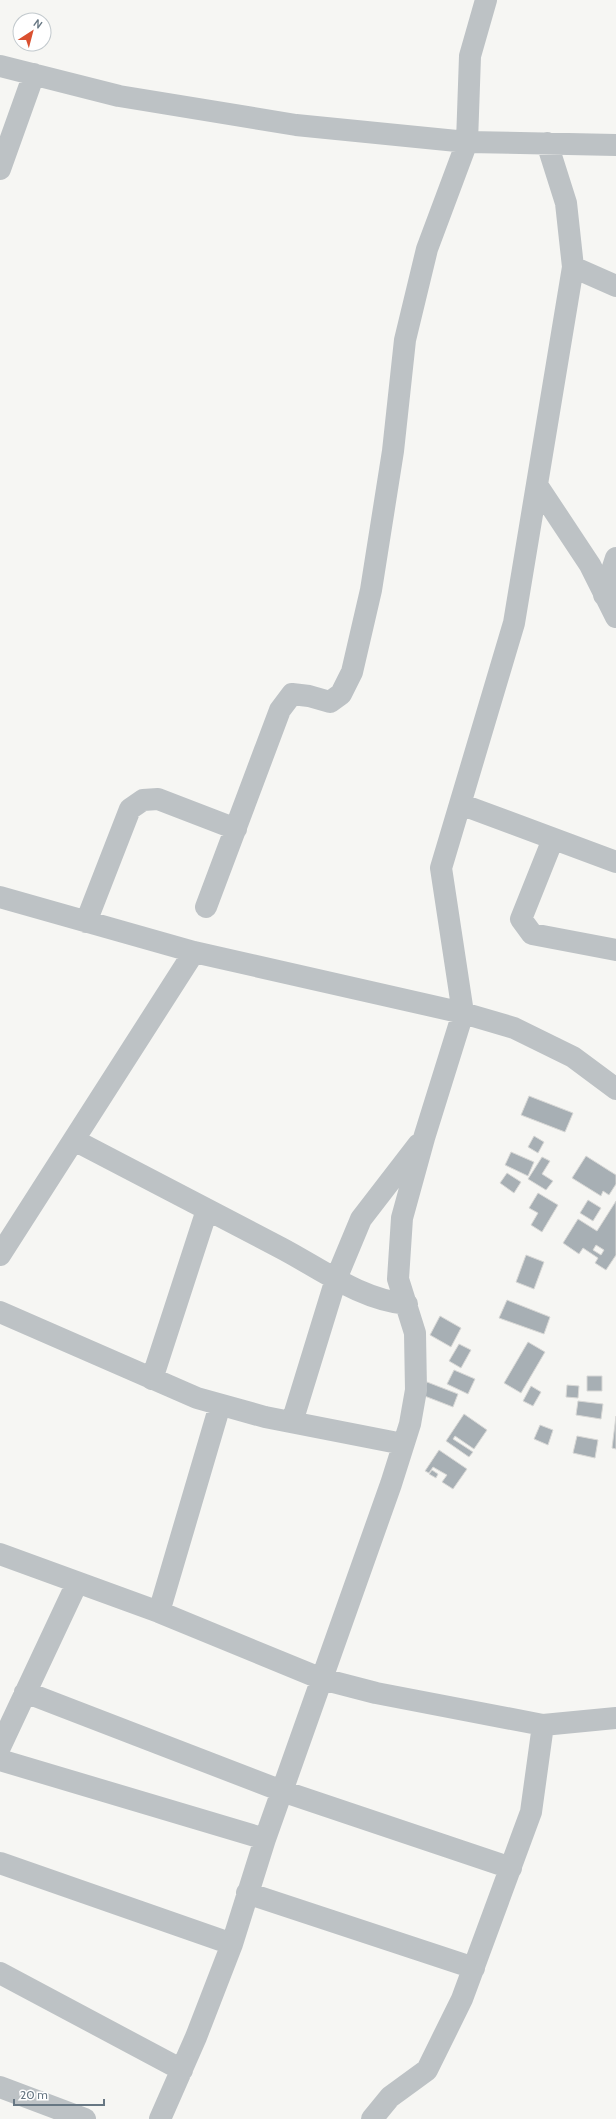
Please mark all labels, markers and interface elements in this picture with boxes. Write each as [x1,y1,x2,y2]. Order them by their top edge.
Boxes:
north arrow [12,12,52,52]
text: N [31,16,45,32]
scale bar [14,2081,104,2107]
text: 20 m [20,2087,48,2102]

